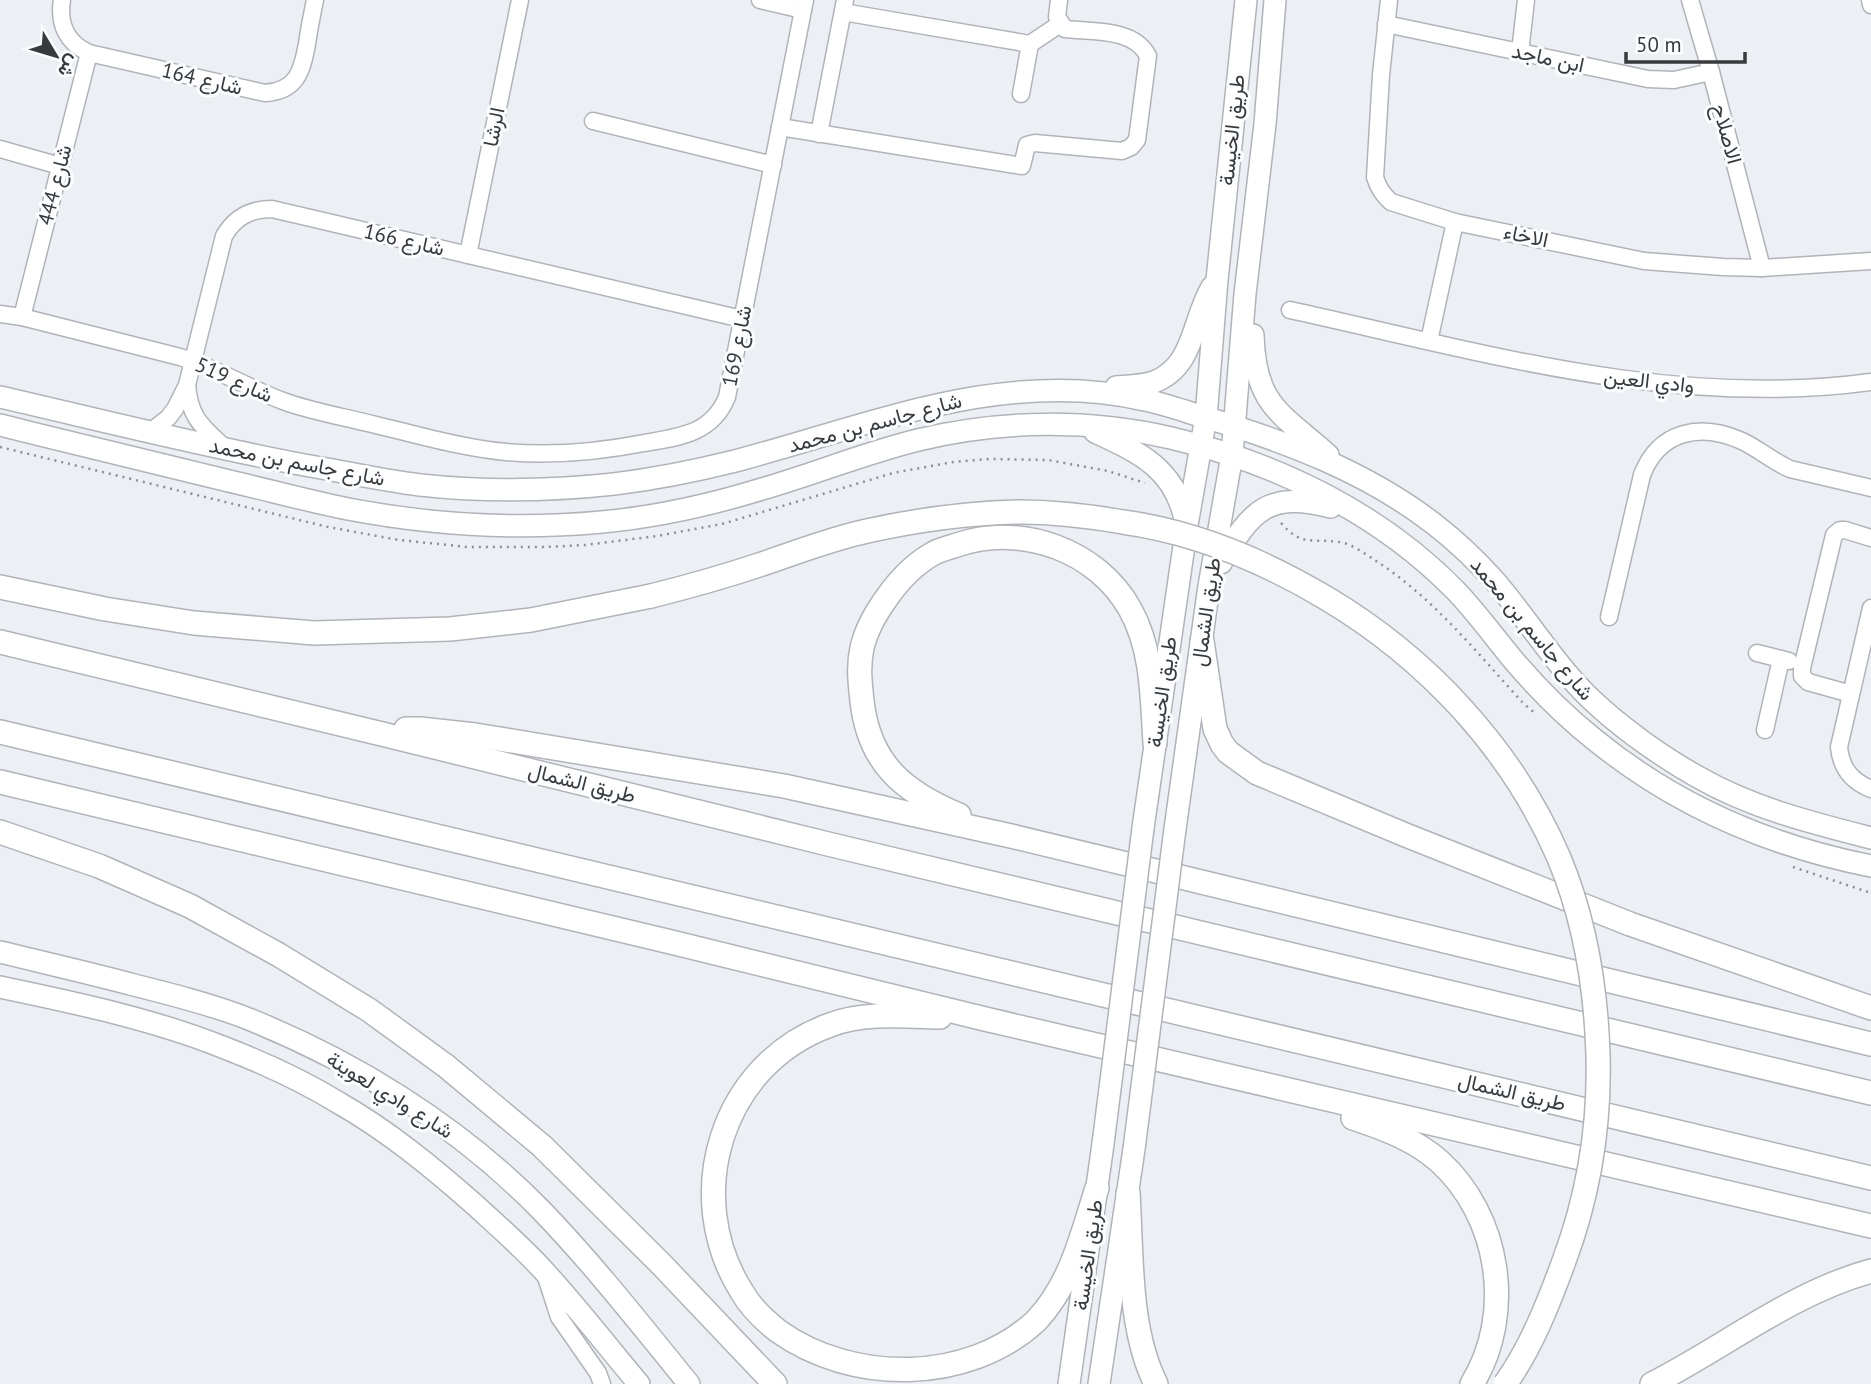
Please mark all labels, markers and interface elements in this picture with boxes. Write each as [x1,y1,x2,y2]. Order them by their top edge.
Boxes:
north arrow [21,21,91,91]
scale bar [1626,21,1745,65]
text: 50 m [1636,31,1682,58]
street label: ابن ماجد [1509,37,1587,78]
text: ش [53,50,86,83]
street label: شارع 164 [159,56,245,102]
street label: طريق الخيسة [1212,73,1251,187]
street label: الاصلاح [1706,101,1748,167]
street label: الرشا [476,105,511,149]
street label: شارع 444 [31,142,79,228]
street label: شارع 166 [361,217,447,263]
street label: الاخاء [1501,218,1551,253]
street label: شارع 169 [715,303,759,389]
street label: شارع 519 [191,350,277,410]
street label: وادي العين [1602,362,1696,403]
street label: شارع جاسم بن محمد [785,386,965,460]
street label: شارع جاسم بن محمد [207,431,387,493]
street label: شارع جاسم بن محمد [1464,552,1600,706]
street label: طريق الشمال [1184,556,1227,668]
street label: طريق الخيسة [1140,635,1183,749]
street label: طريق الشمال [526,756,639,809]
street label: شارع وادي لعوينة [320,1045,459,1148]
street label: طريق الشمال [1456,1066,1569,1117]
street label: طريق الخيسة [1066,1198,1109,1312]

